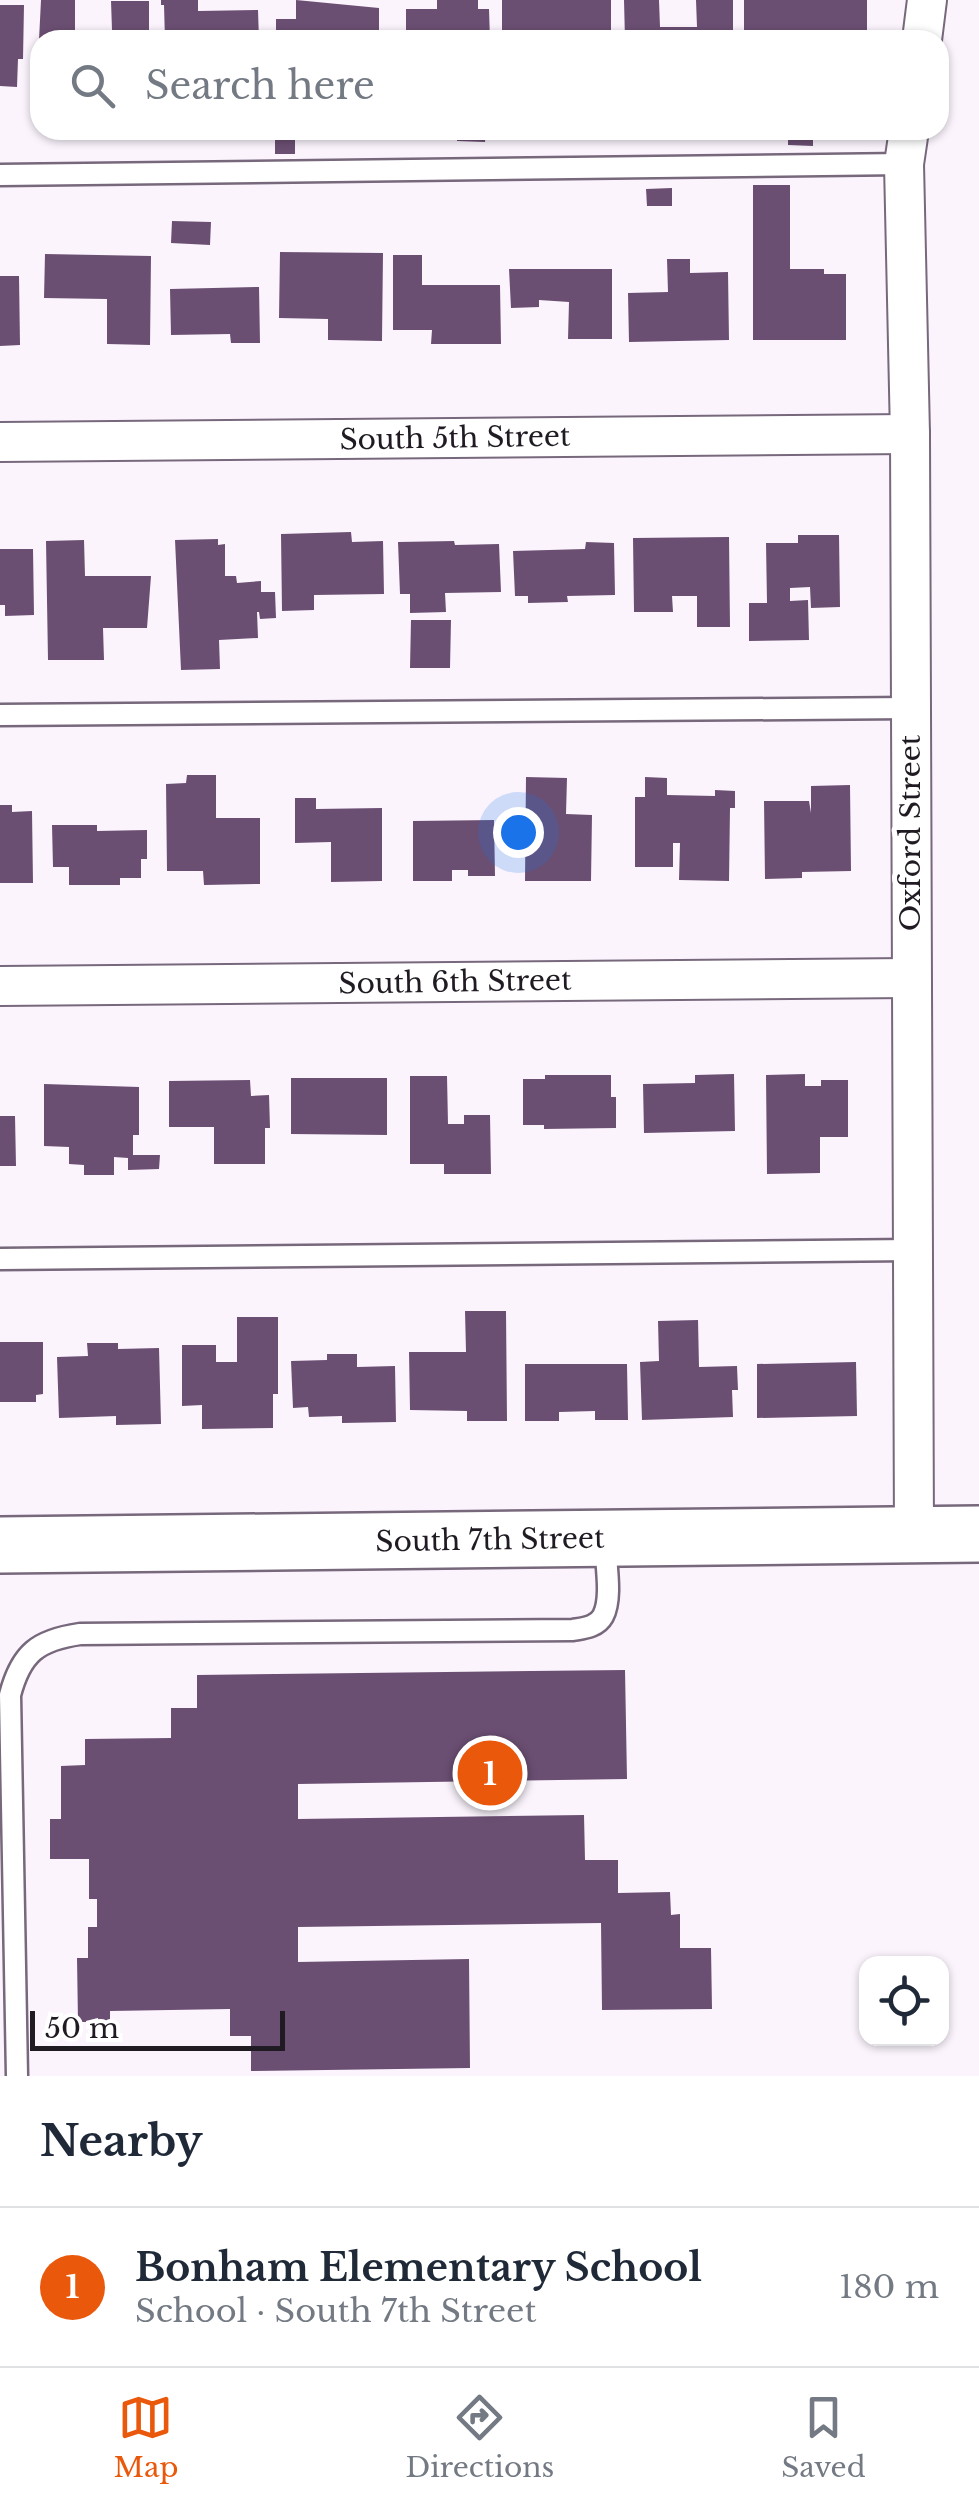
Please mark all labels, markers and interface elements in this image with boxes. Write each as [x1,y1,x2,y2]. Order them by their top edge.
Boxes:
search box [30,30,949,140]
icon: search [65,58,120,113]
text: Search here [145,62,375,109]
street label: South 5th Street [339,418,571,458]
street label: Oxford Street [893,734,928,931]
your location [493,807,544,858]
street label: South 6th Street [338,962,572,1002]
street label: South 7th Street [375,1520,605,1559]
pin: 1 [458,1736,522,1810]
map controls [859,1956,949,2046]
button: locate [859,1956,949,2046]
scale bar [30,2006,285,2050]
text: 50 m [45,2011,119,2046]
text: Nearby [40,2115,203,2167]
text: Bonham Elementary School [135,2244,702,2291]
text: 1 [66,2267,79,2307]
text: 180 m [839,2267,939,2307]
text: School · South 7th Street [135,2291,536,2331]
tab: Map [113,2390,178,2485]
tab: Directions [405,2390,554,2485]
tab: Saved [781,2390,866,2485]

